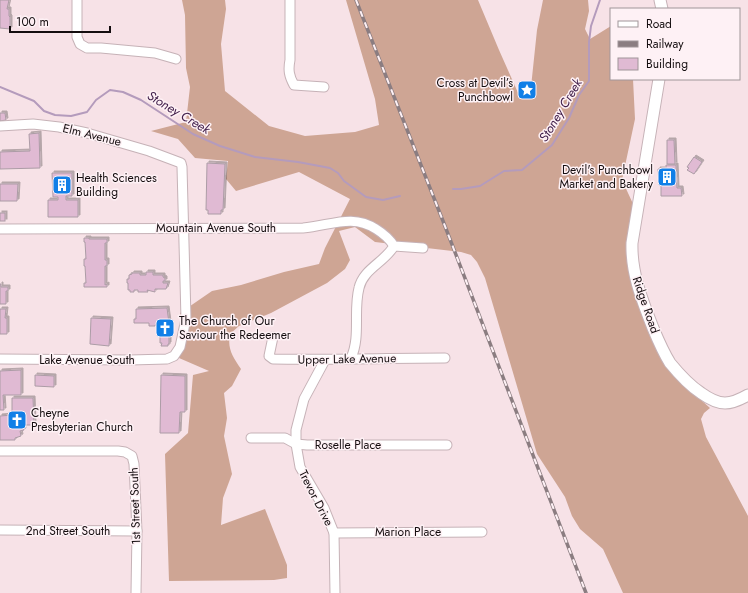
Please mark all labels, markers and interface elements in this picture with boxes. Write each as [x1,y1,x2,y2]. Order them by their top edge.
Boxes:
scale bar [10,8,110,34]
legend [610,8,740,80]
text: 100 m [16,13,49,31]
text: Road [646,15,672,33]
text: Railway [646,35,684,53]
text: Building [646,55,688,73]
place label: Cross at Devil’s Punchbowl [437,74,513,106]
water label: Stoney Creek [534,75,587,145]
place icon: Cross at Devil’s Punchbowl [516,79,538,101]
water label: Stoney Creek [144,86,214,139]
street label: Elm Avenue [61,119,123,151]
place label: Devil's Punchbowl Market and Bakery [560,161,654,193]
building icon: Devil's Punchbowl Market and Bakery [656,166,678,188]
place label: Health Sciences Building [76,169,157,201]
building icon: Health Sciences Building [51,174,73,196]
street label: Mountain Avenue South [156,219,276,237]
street label: Ridge Road [628,274,664,336]
place label: The Church of Our Saviour the Redeemer [179,312,292,344]
church icon: The Church of Our Saviour the Redeemer [154,317,176,339]
street label: Upper Lake Avenue [298,349,396,369]
street label: Lake Avenue South [39,351,135,369]
place label: Cheyne Presbyterian Church [31,404,133,436]
church icon: Cheyne Presbyterian Church [6,409,28,431]
street label: Roselle Place [315,436,381,454]
street label: 1st Street South [125,467,145,545]
street label: Trevor Drive [294,467,338,529]
street label: 2nd Street South [26,522,110,540]
street label: Marion Place [375,523,441,541]

